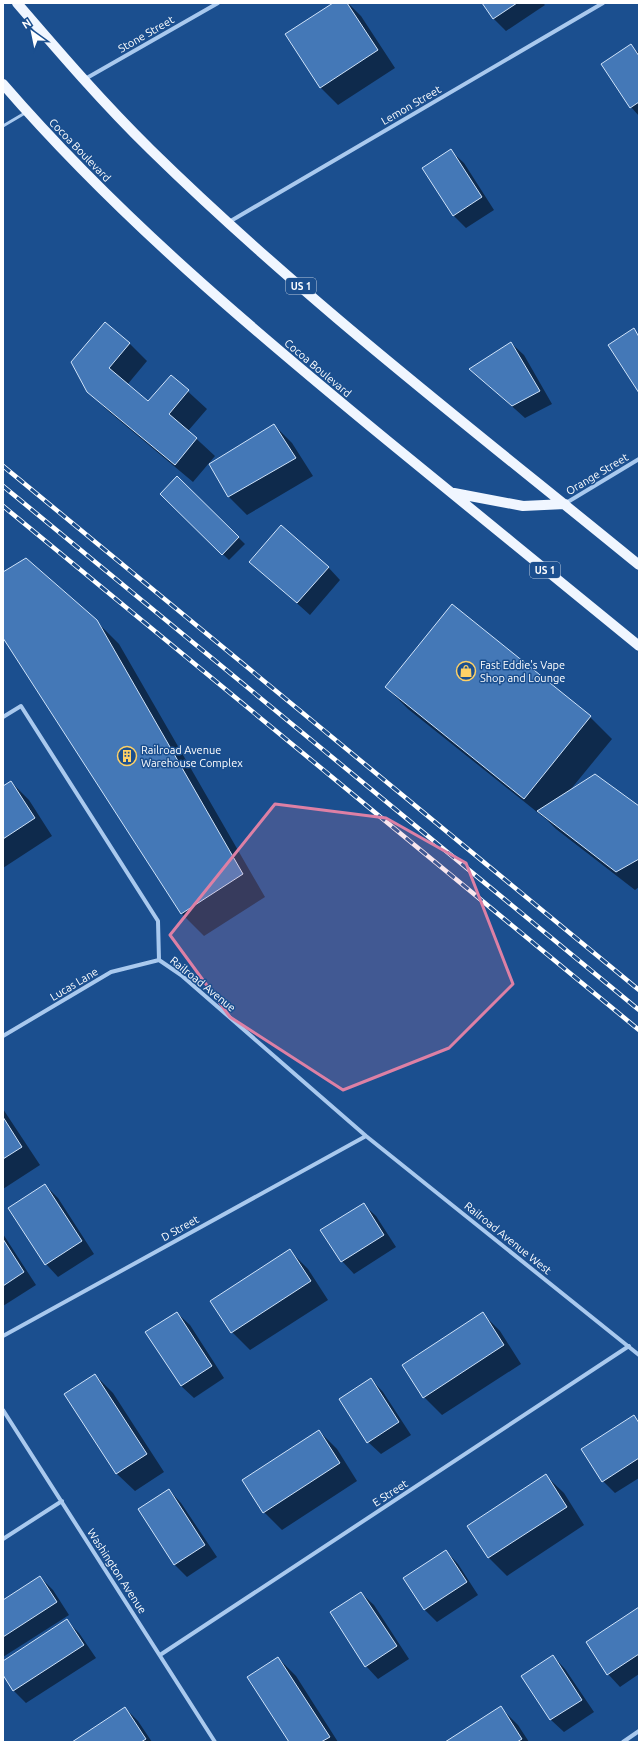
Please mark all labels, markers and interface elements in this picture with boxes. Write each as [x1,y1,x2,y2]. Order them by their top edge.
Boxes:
north arrow [12,12,52,52]
street label: Stone Street [116,13,176,55]
text: N [20,16,33,31]
street label: Lemon Street [379,83,444,127]
street label: Cocoa Boulevard [47,116,113,184]
road number: US 1 [286,278,316,294]
street label: Cocoa Boulevard [282,337,354,399]
street label: Orange Street [564,450,631,497]
road number: US 1 [530,562,560,578]
place label: Fast Eddie's Vape Shop and Lounge [480,659,565,684]
shop icon: Fast Eddie's Vape Shop and Lounge [455,660,477,682]
place label: Railroad Avenue Warehouse Complex [141,744,243,769]
building icon: Railroad Avenue Warehouse Complex [116,745,138,767]
street label: Railroad Avenue [168,954,238,1014]
street label: Lucas Lane [48,965,100,1003]
street label: Railroad Avenue West [462,1199,554,1277]
street label: D Street [159,1212,201,1243]
street label: E Street [370,1477,410,1509]
street label: Washington Avenue [85,1526,149,1616]

